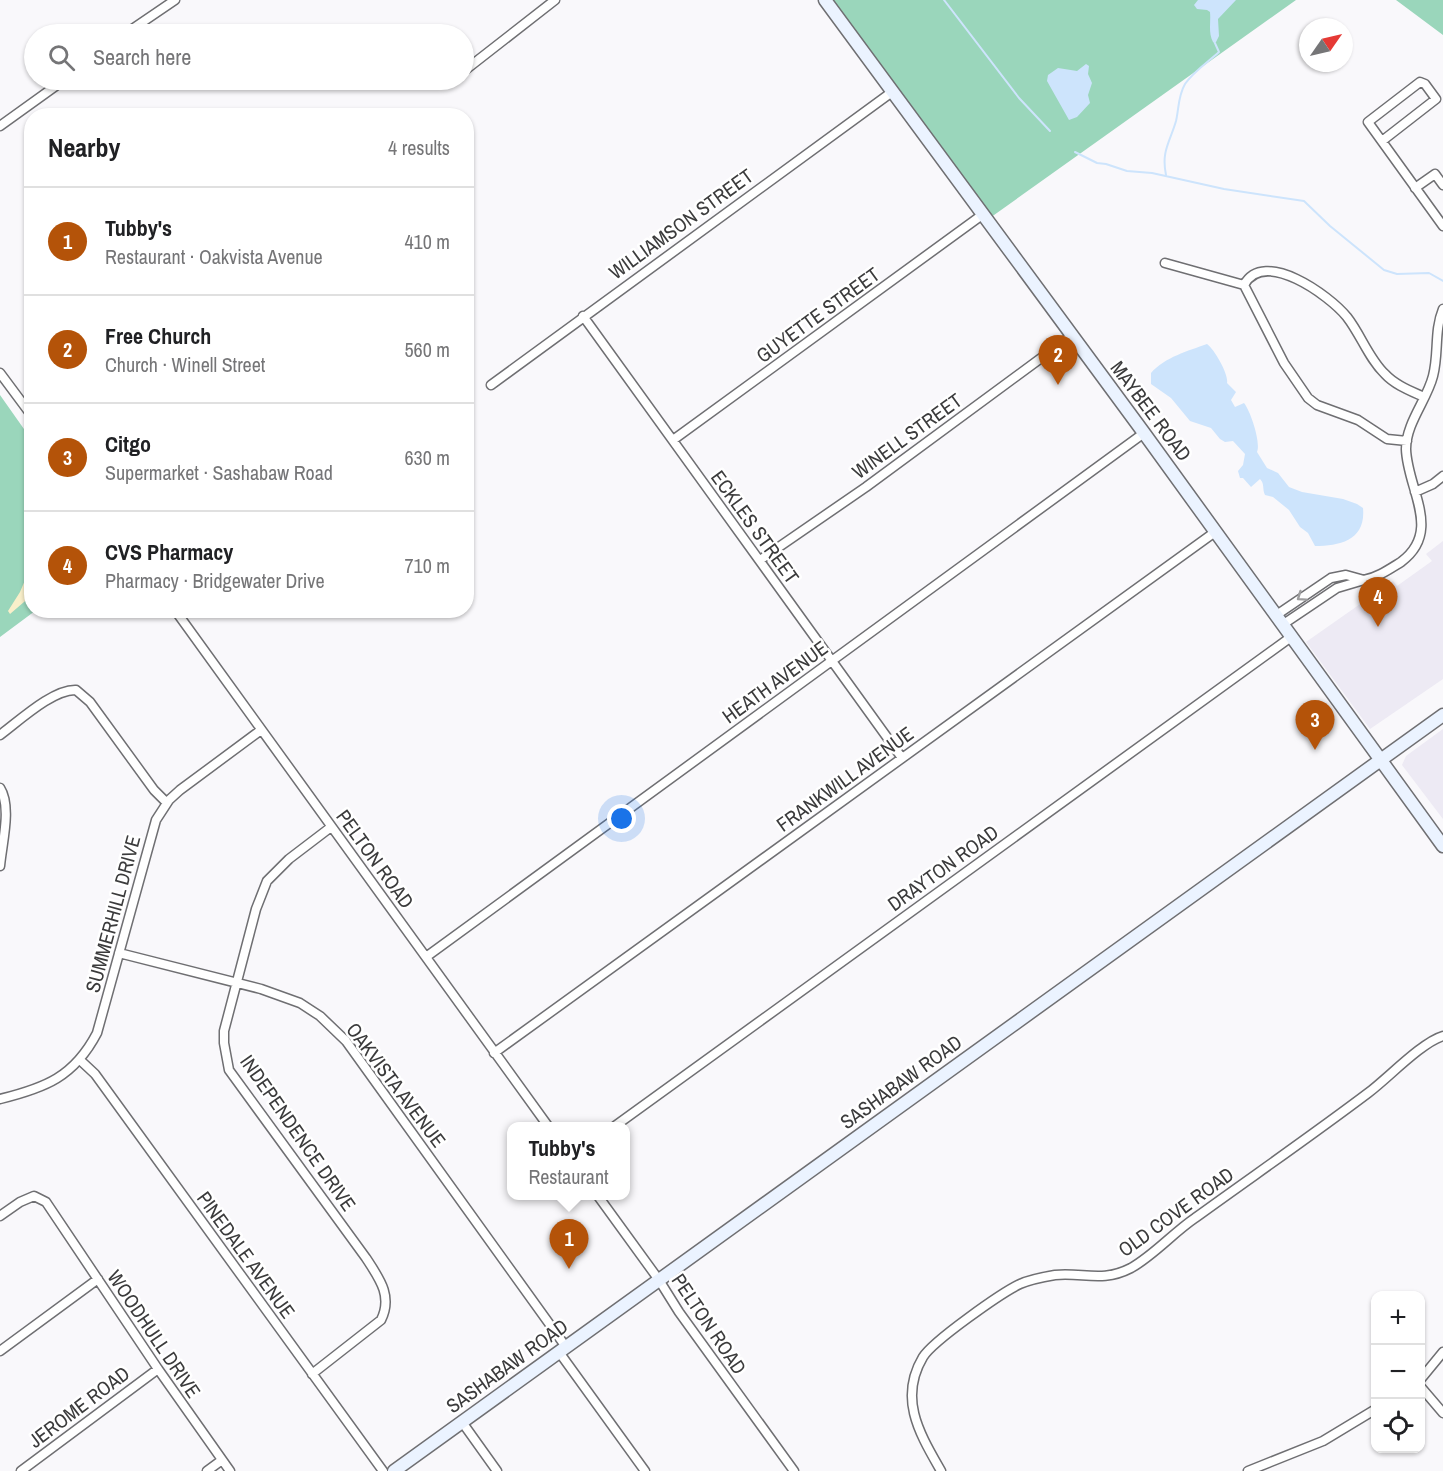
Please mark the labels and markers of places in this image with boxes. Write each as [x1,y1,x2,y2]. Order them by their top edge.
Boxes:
pin: 2 [1038,336,1078,385]
pin: 4 [1358,578,1398,627]
pin: 3 [1296,700,1334,750]
pin: 1 [550,1220,588,1269]

